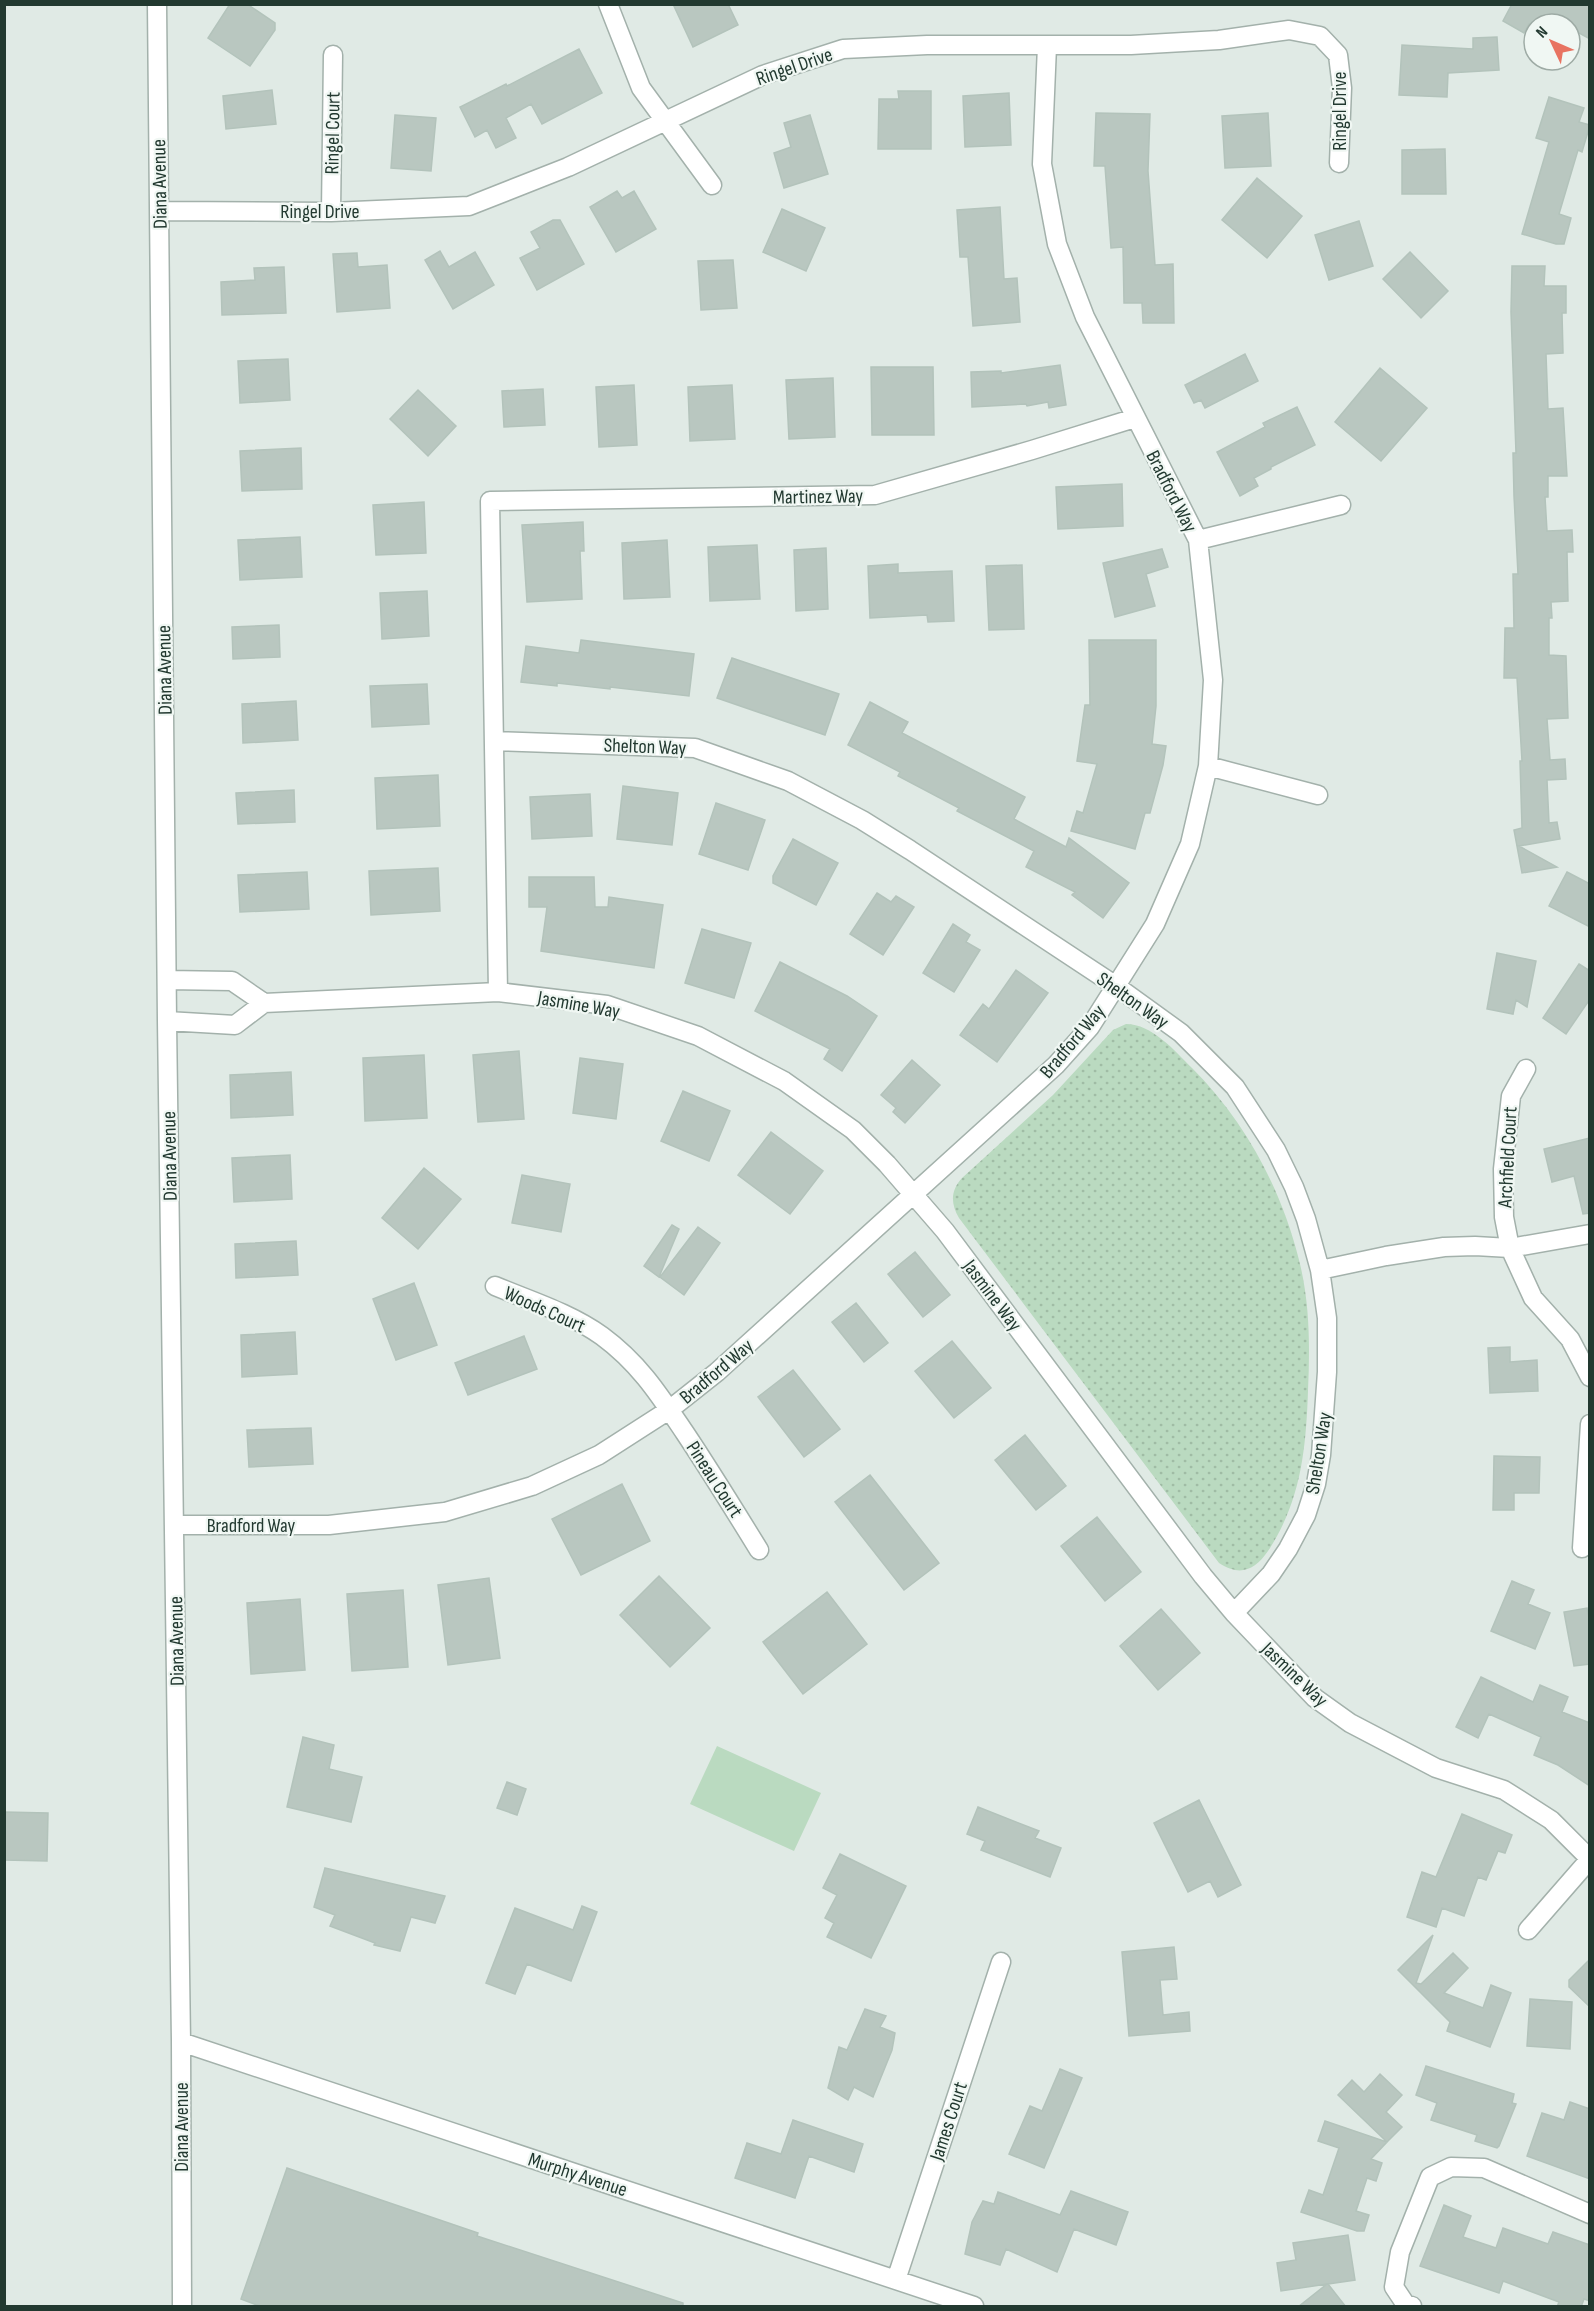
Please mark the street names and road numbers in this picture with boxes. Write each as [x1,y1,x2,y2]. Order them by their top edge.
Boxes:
street label: Ringel Drive [753,43,836,91]
street label: Ringel Drive [1328,71,1352,151]
street label: Ringel Court [320,92,346,175]
street label: Diana Avenue [147,139,173,229]
street label: Ringel Drive [280,200,360,224]
street label: Bradford Way [1140,446,1202,537]
street label: Martinez Way [773,484,864,510]
street label: Diana Avenue [152,625,178,715]
street label: Shelton Way [603,734,687,760]
street label: Shelton Way [1092,967,1173,1035]
street label: Jasmine Way [535,986,622,1024]
street label: Bradford Way [1035,1000,1111,1083]
street label: Archfield Court [1493,1106,1523,1209]
street label: Diana Avenue [157,1111,183,1201]
street label: Jasmine Way [957,1254,1027,1336]
street label: Woods Court [500,1281,589,1338]
street label: Bradford Way [675,1334,759,1409]
street label: Shelton Way [1301,1410,1337,1496]
street label: Pineau Court [681,1437,748,1522]
street label: Bradford Way [207,1514,296,1538]
street label: Diana Avenue [164,1596,190,1686]
street label: Jasmine Way [1255,1637,1333,1712]
street label: James Court [925,2079,973,2165]
street label: Diana Avenue [170,2082,194,2172]
street label: Murphy Avenue [525,2148,630,2202]

